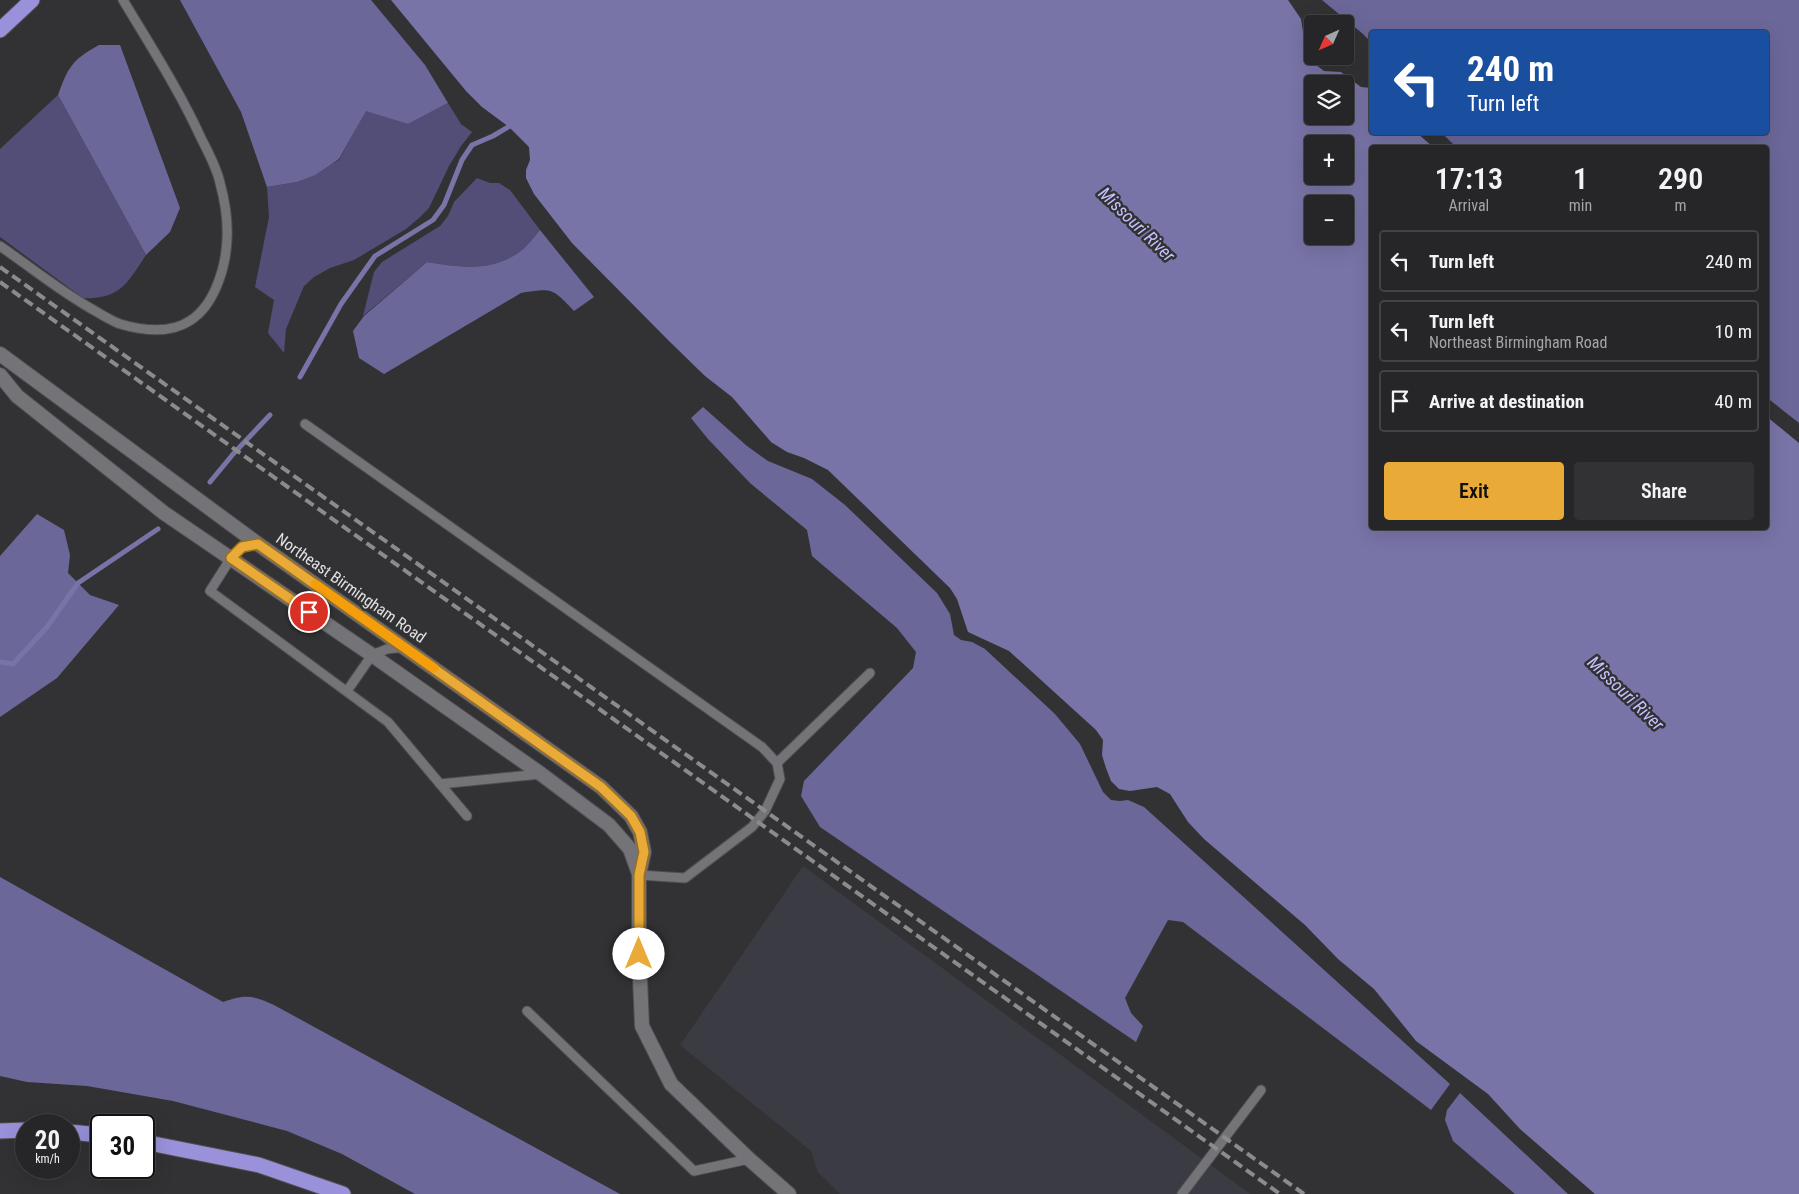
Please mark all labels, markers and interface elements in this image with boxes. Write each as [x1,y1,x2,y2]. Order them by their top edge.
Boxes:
north arrow [1304,15,1354,65]
map controls [1304,15,1354,245]
text: 240 m [1467,49,1554,90]
icon: left [1384,50,1449,115]
button: layers [1304,75,1354,125]
text: Turn left [1467,91,1539,116]
button: + [1304,135,1354,185]
text: 17:13 [1435,161,1503,196]
text: 1 [1573,161,1588,196]
text: 290 [1658,161,1703,196]
water label: Missouri River [1095,182,1180,266]
button: − [1304,195,1354,245]
text: Arrival [1449,196,1489,215]
text: min [1569,196,1592,215]
text: m [1675,196,1687,215]
icon: left [1386,247,1414,275]
text: Turn left [1429,250,1494,273]
text: 240 m [1705,250,1752,273]
text: Turn left [1429,310,1494,333]
icon: left [1386,317,1414,345]
text: 10 m [1715,320,1752,343]
text: Northeast Birmingham Road [1429,333,1607,352]
icon: arrive [1386,387,1414,415]
text: Arrive at destination [1429,390,1584,413]
text: 40 m [1715,390,1752,413]
button: Exit [1384,462,1564,520]
button: Share [1574,462,1754,520]
street label: Northeast Birmingham Road [272,529,430,647]
pin [288,591,330,633]
icon: arrive [295,598,323,626]
water label: Missouri River [1584,651,1669,735]
position arrow [612,927,664,979]
speed limit sign: 30 [90,1114,155,1179]
text: 20 [35,1126,60,1155]
text: km/h [35,1152,60,1166]

